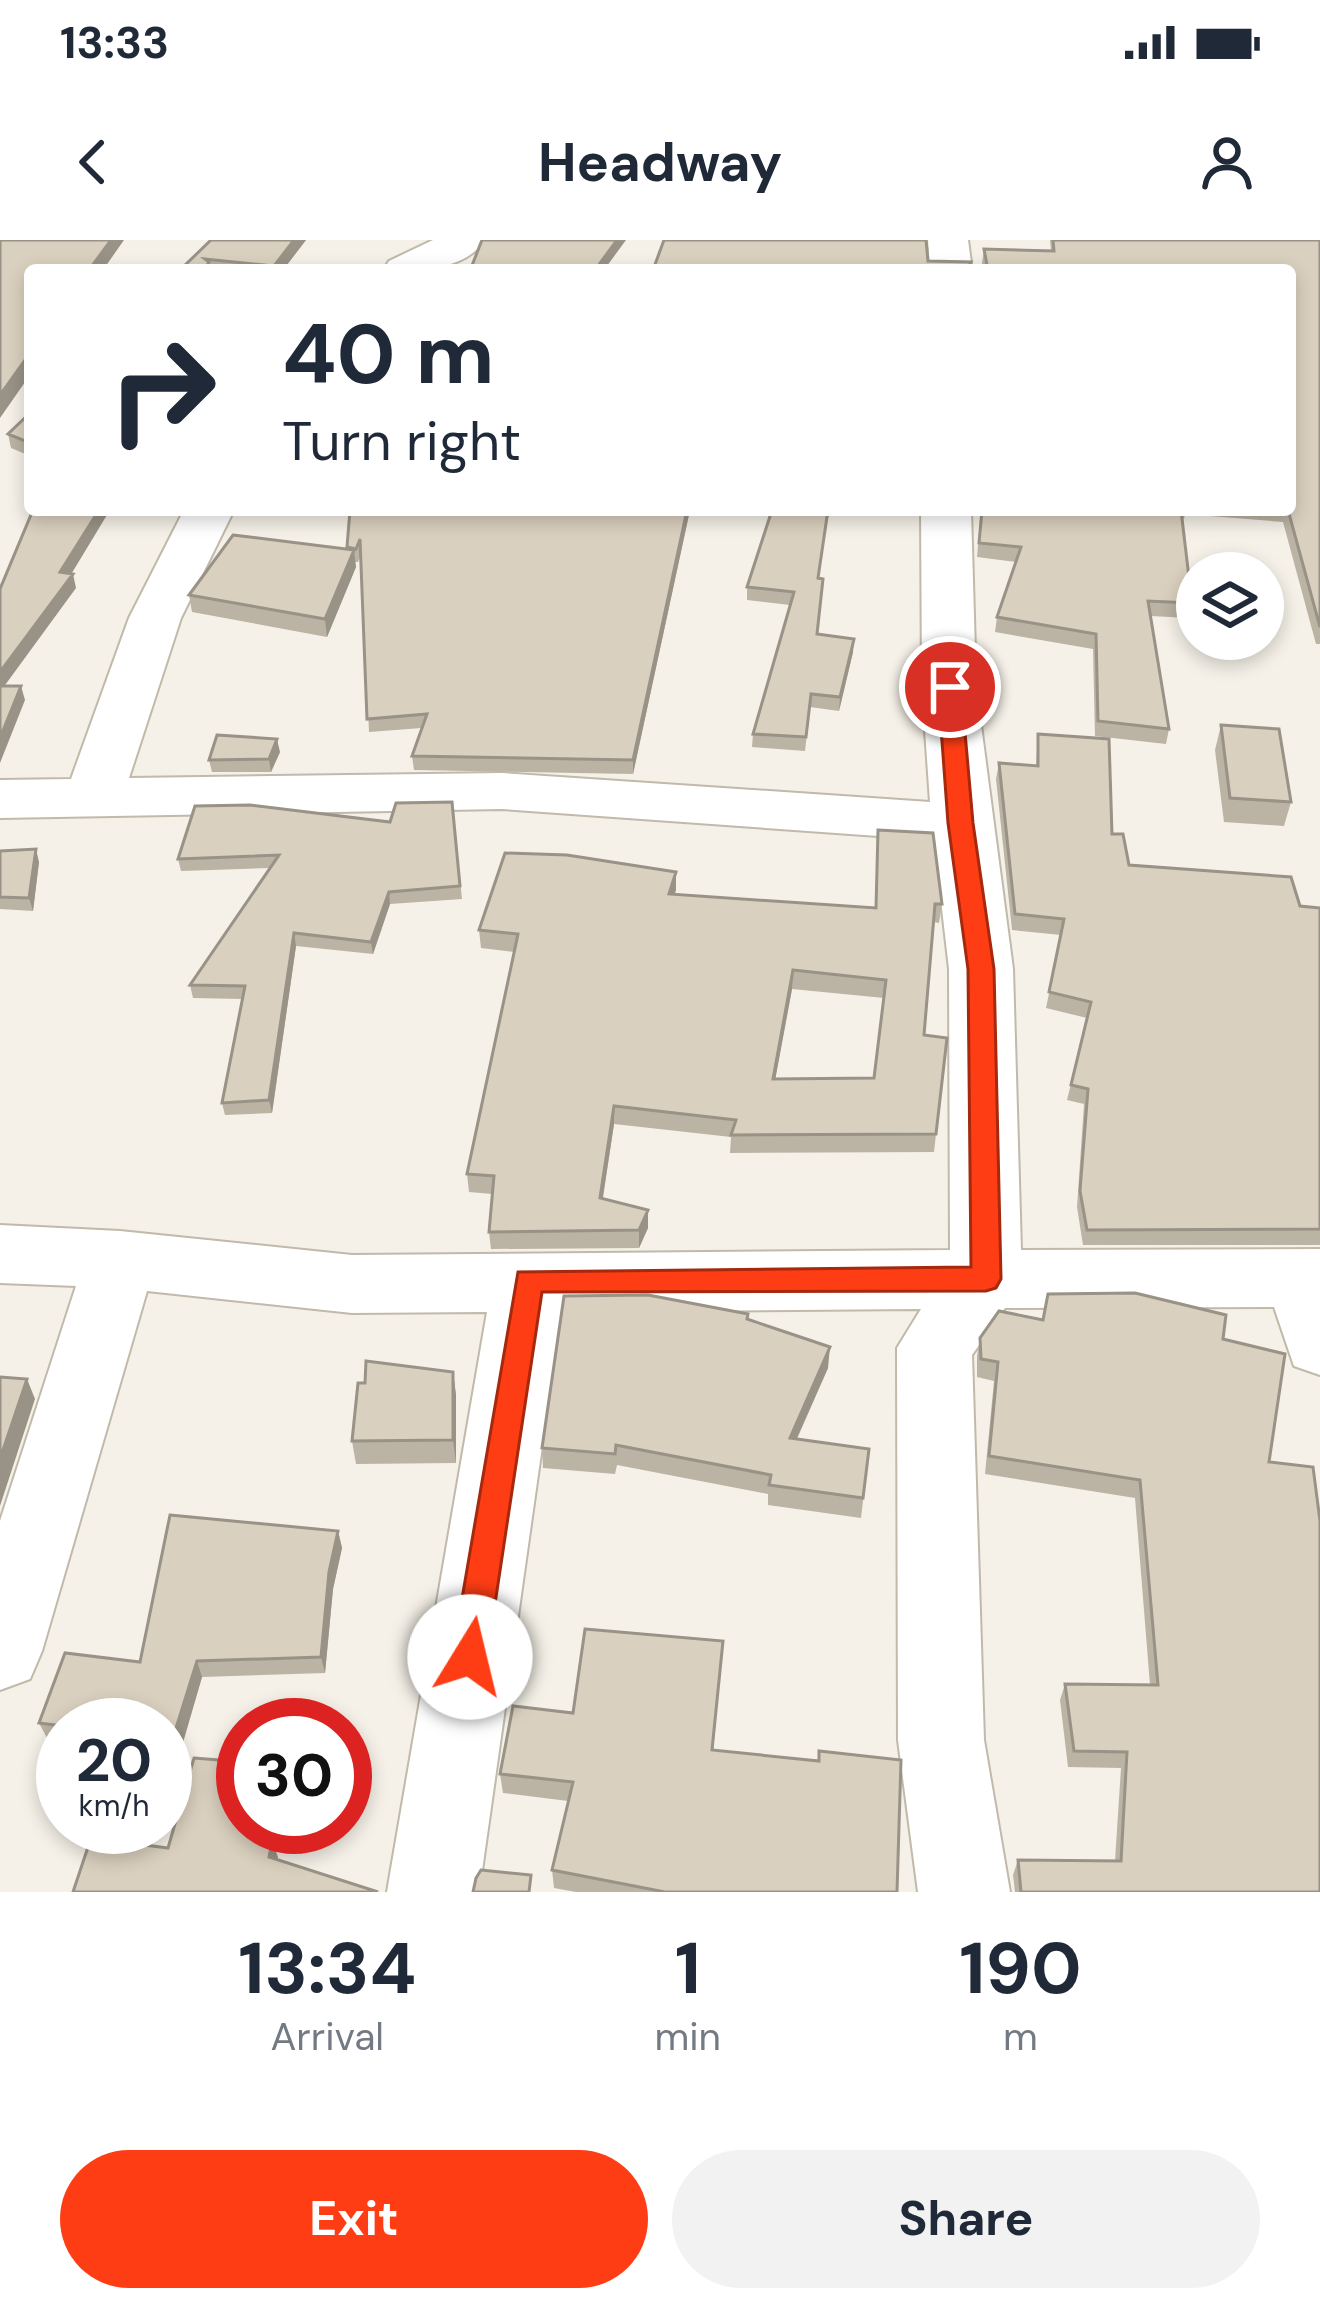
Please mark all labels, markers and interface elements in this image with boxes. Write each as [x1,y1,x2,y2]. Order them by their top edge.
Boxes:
text: 13:33 [60,13,169,72]
text: Headway [538,127,782,198]
icon: back [60,129,126,195]
icon: person [1194,129,1260,195]
text: 40 m [282,300,495,409]
icon: right [84,312,240,468]
text: Turn right [282,406,521,477]
map controls [1176,552,1284,660]
button: layers [1176,552,1284,660]
pin [899,636,1001,738]
icon: arrive [917,654,983,720]
position arrow [407,1594,533,1720]
speed limit sign: 30 [216,1698,372,1854]
text: 20 [76,1721,152,1800]
text: km/h [79,1786,149,1825]
text: 13:34 [238,1922,416,2015]
text: 1 [675,1922,701,2015]
text: 190 [959,1922,1082,2015]
text: Arrival [270,2011,384,2062]
text: min [654,2011,721,2062]
text: m [1003,2011,1038,2062]
button: Exit [60,2150,648,2288]
button: Share [672,2150,1260,2288]

